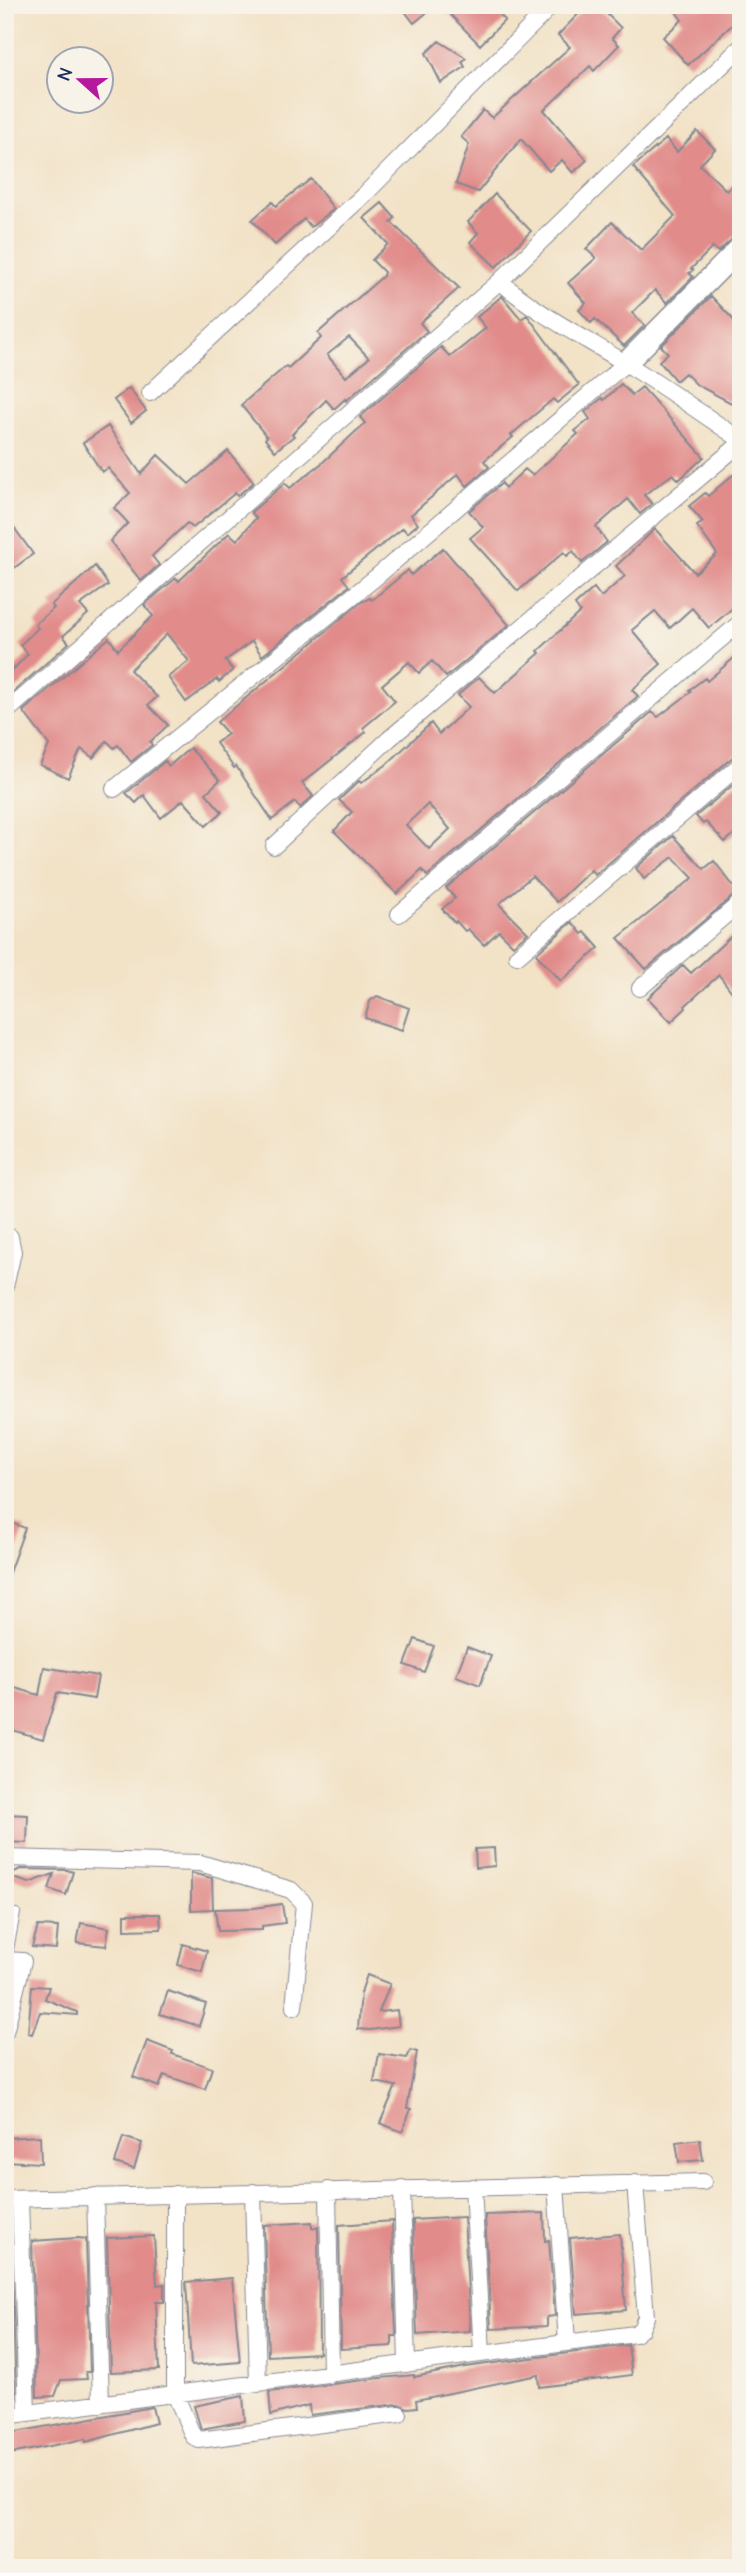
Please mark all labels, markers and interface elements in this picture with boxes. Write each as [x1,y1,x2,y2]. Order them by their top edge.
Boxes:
north arrow [46,46,116,116]
text: N [53,65,78,84]

